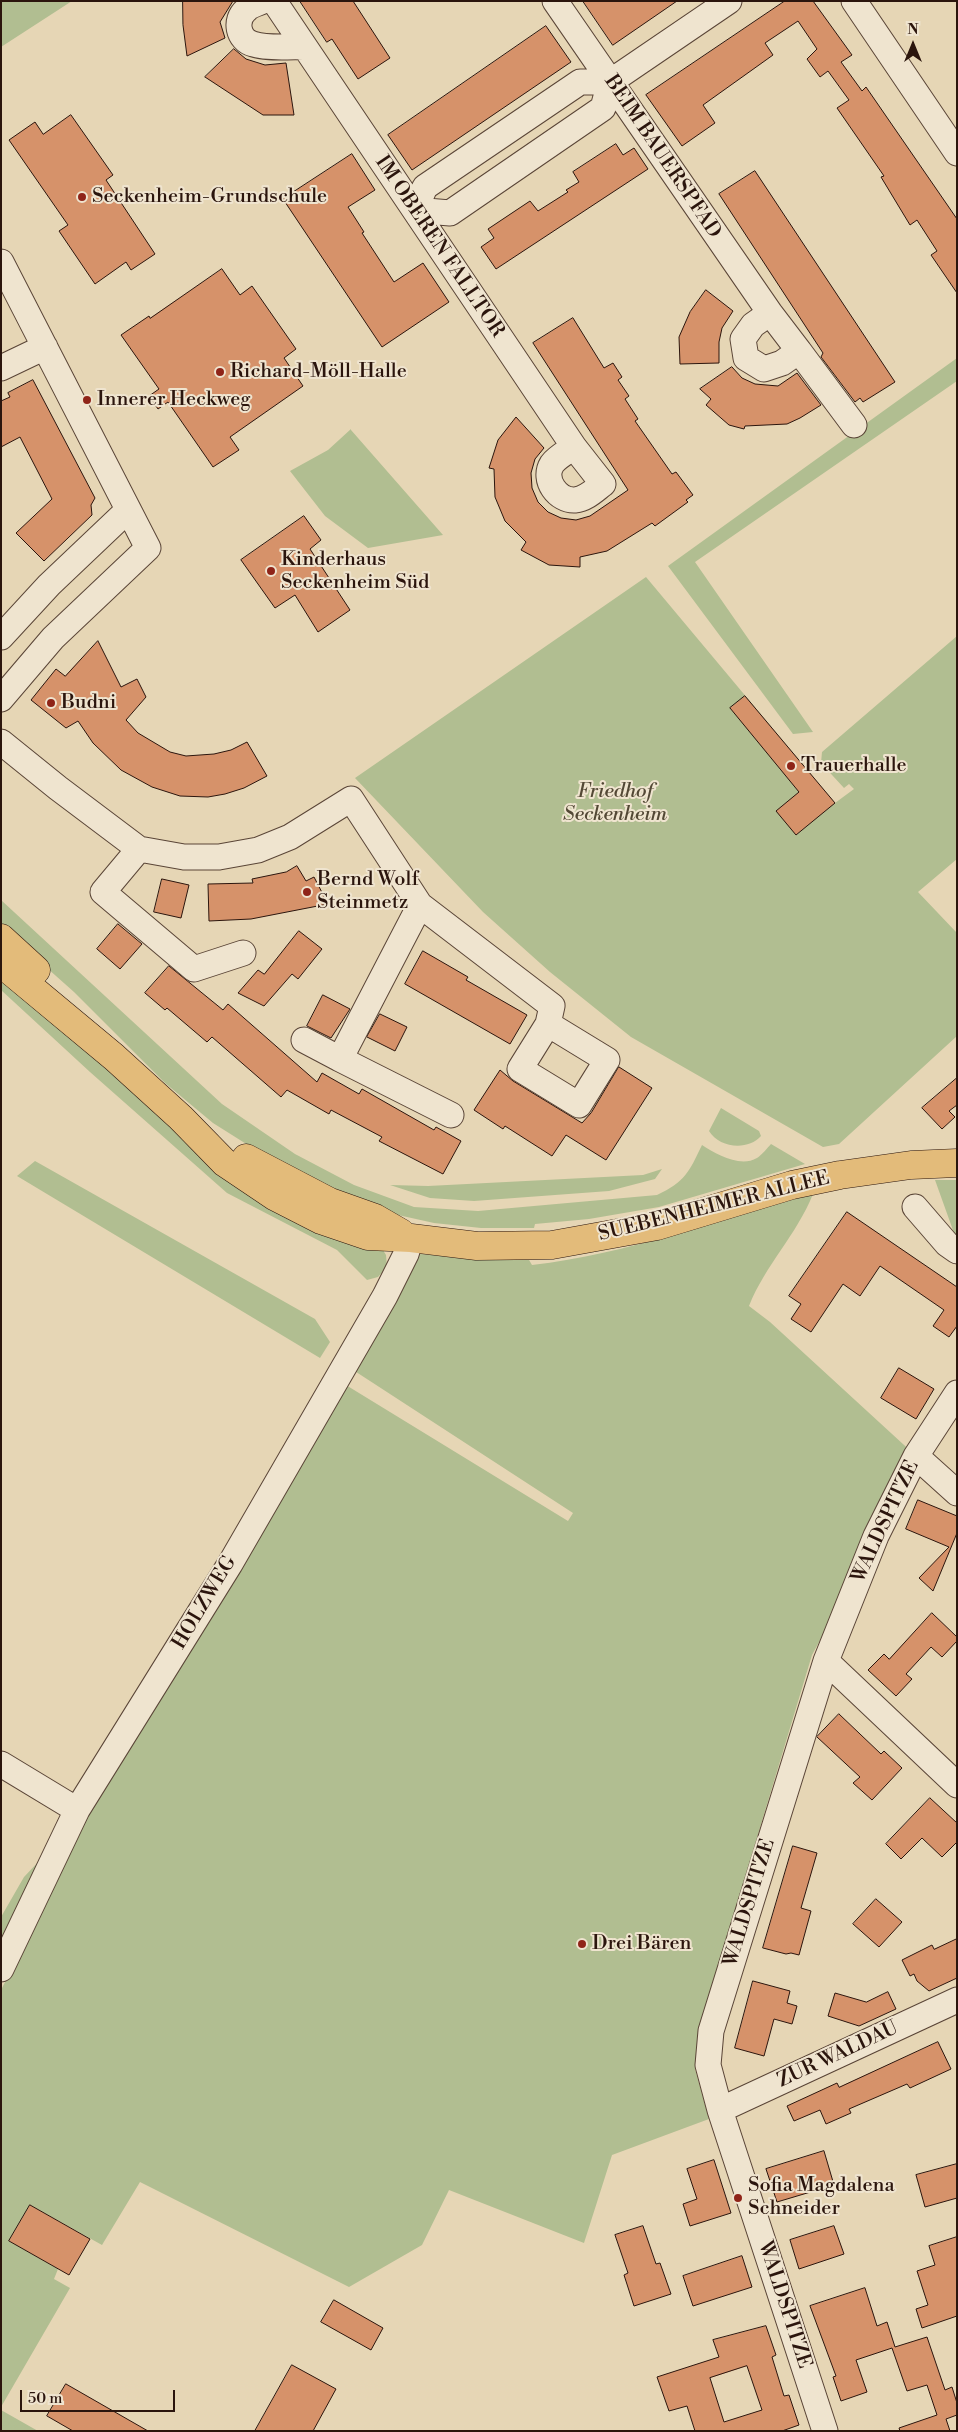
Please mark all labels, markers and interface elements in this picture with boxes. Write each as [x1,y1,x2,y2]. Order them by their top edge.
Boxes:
north arrow [888,20,938,70]
text: N [907,21,919,39]
street label: BEIM BAUERSPFAD [598,71,726,243]
street label: IM OBEREN FALLTOR [369,152,509,342]
place label: Seckenheim-Grundschule [92,185,327,209]
marker: Seckenheim-Grundschule [76,191,88,203]
place label: Richard-Möll-Halle [230,360,407,384]
marker: Richard-Möll-Halle [214,366,226,378]
place label: Innerer Heckweg [97,388,251,412]
marker: Innerer Heckweg [81,394,93,406]
place label: Kinderhaus Seckenheim Süd [281,548,429,595]
marker: Kinderhaus Seckenheim Süd [265,565,277,577]
place label: Budni [61,691,116,715]
marker: Budni [45,697,57,709]
place label: Trauerhalle [801,754,907,778]
marker: Trauerhalle [785,760,797,772]
park label: Friedhof Seckenheim [563,780,667,827]
place label: Bernd Wolf Steinmetz [317,868,419,915]
marker: Bernd Wolf Steinmetz [301,886,313,898]
street label: SUEBENHEIMER ALLEE [596,1167,832,1247]
street label: WALDSPITZE [847,1457,925,1587]
street label: HOLZWEG [168,1552,242,1654]
street label: WALDSPITZE [719,1836,781,1970]
place label: Drei Bären [592,1932,692,1956]
marker: Drei Bären [576,1938,588,1950]
street label: ZUR WALDAU [774,2017,902,2093]
place label: Sofia Magdalena Schneider [748,2174,895,2221]
marker: Sofia Magdalena Schneider [732,2192,744,2204]
street label: WALDSPITZE [752,2238,816,2372]
scale bar [22,2380,178,2412]
text: 50 m [28,2389,62,2408]

